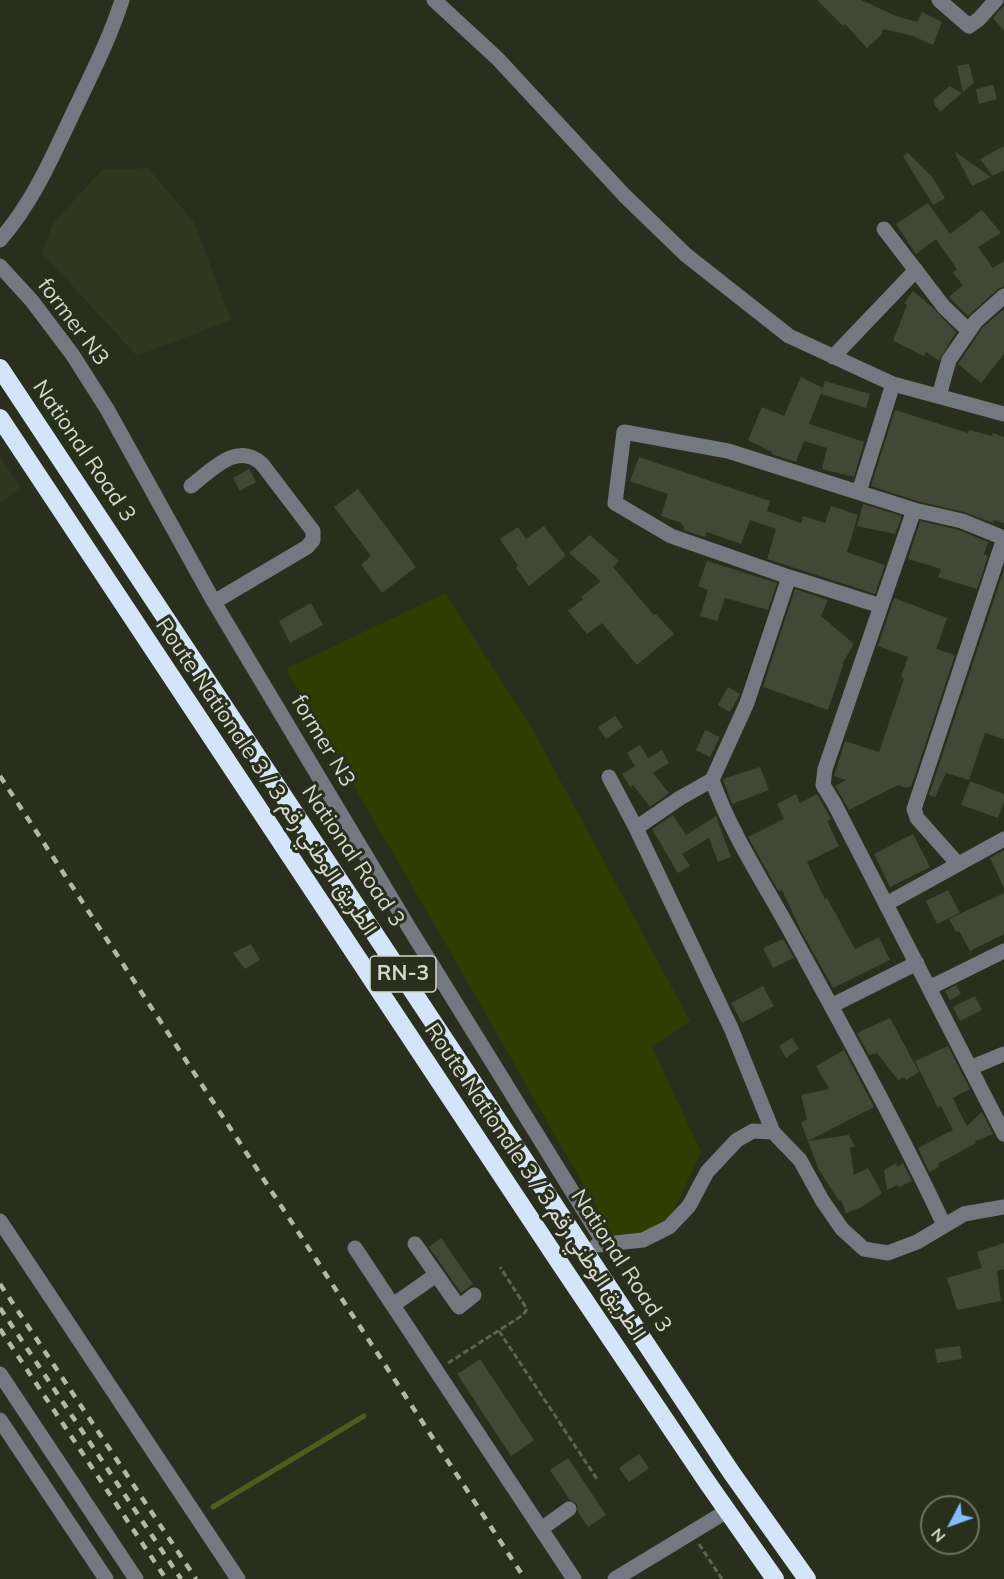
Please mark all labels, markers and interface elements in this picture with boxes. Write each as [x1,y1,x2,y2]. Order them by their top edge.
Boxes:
street label: former N3 [32,273,114,371]
street label: National Road 3 [27,375,141,527]
street label: Route Nationale 3 / الطريق الوطني رقم 3 [150,613,382,941]
street label: former N3 [285,690,361,792]
street label: National Road 3 [296,780,410,932]
road number: RN-3 [370,956,436,992]
street label: Route Nationale 3 / الطريق الوطني رقم 3 [419,1018,651,1346]
street label: National Road 3 [565,1185,677,1337]
north arrow [920,1495,980,1555]
text: N [926,1524,949,1547]

